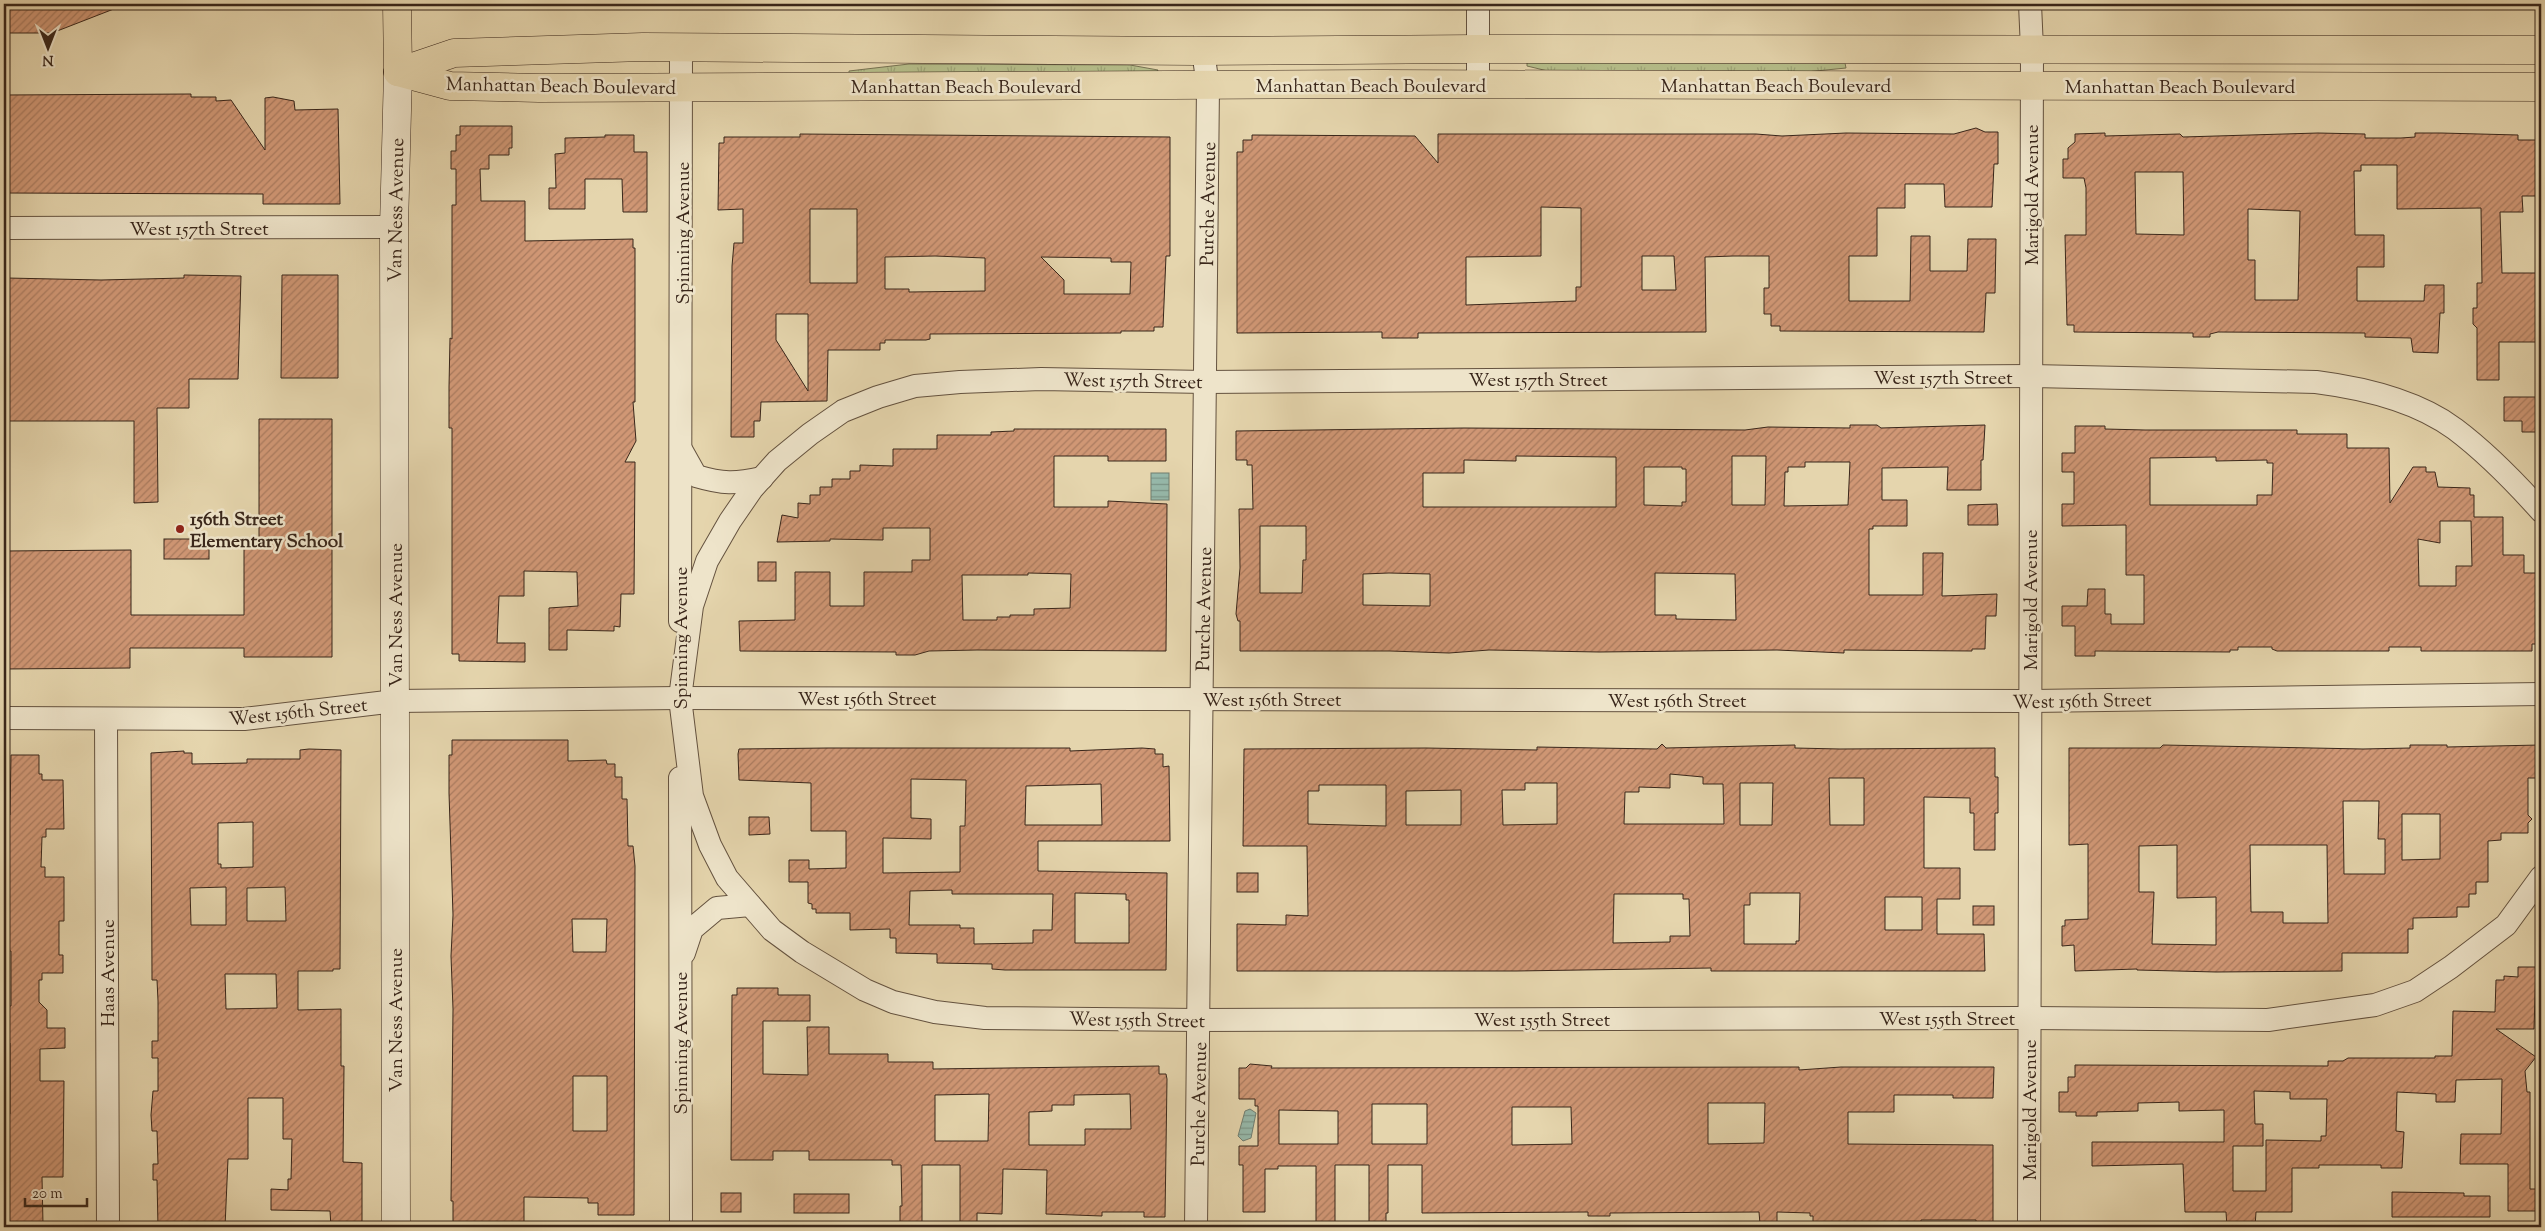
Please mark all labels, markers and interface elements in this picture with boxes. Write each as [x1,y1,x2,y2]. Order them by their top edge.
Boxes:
north arrow [22,22,72,72]
text: N [42,49,54,69]
street label: Manhattan Beach Boulevard [445,72,677,103]
street label: Manhattan Beach Boulevard [1256,74,1487,101]
street label: Manhattan Beach Boulevard [1661,74,1892,101]
street label: Manhattan Beach Boulevard [851,75,1082,102]
street label: Manhattan Beach Boulevard [2065,75,2296,102]
street label: Marigold Avenue [2020,124,2047,266]
street label: Van Ness Avenue [383,137,412,283]
street label: Purche Avenue [1195,141,1224,266]
street label: Spinning Avenue [671,161,698,304]
street label: West 157th Street [129,217,269,244]
street label: West 157th Street [1873,366,2013,393]
street label: West 157th Street [1063,368,1203,397]
street label: West 157th Street [1468,368,1608,395]
place label: 156th Street Elementary School [190,507,344,556]
marker: 156th Street Elementary School [174,523,186,535]
street label: Marigold Avenue [2019,529,2046,671]
street label: Van Ness Avenue [384,543,411,687]
street label: Purche Avenue [1191,546,1220,671]
street label: Spinning Avenue [669,566,696,709]
street label: West 156th Street [797,687,937,714]
street label: West 156th Street [1202,688,1342,715]
street label: West 156th Street [2012,688,2152,717]
street label: West 156th Street [1607,689,1747,716]
street label: West 156th Street [228,693,369,734]
street label: Haas Avenue [96,919,123,1027]
street label: Van Ness Avenue [384,948,411,1092]
street label: Spinning Avenue [669,971,696,1114]
street label: West 155th Street [1068,1007,1206,1036]
street label: West 155th Street [1879,1007,2016,1034]
street label: West 155th Street [1474,1008,1611,1035]
street label: Marigold Avenue [2018,1039,2045,1181]
street label: Purche Avenue [1186,1041,1215,1166]
scale bar [25,1176,88,1208]
text: 20 m [32,1184,63,1205]

